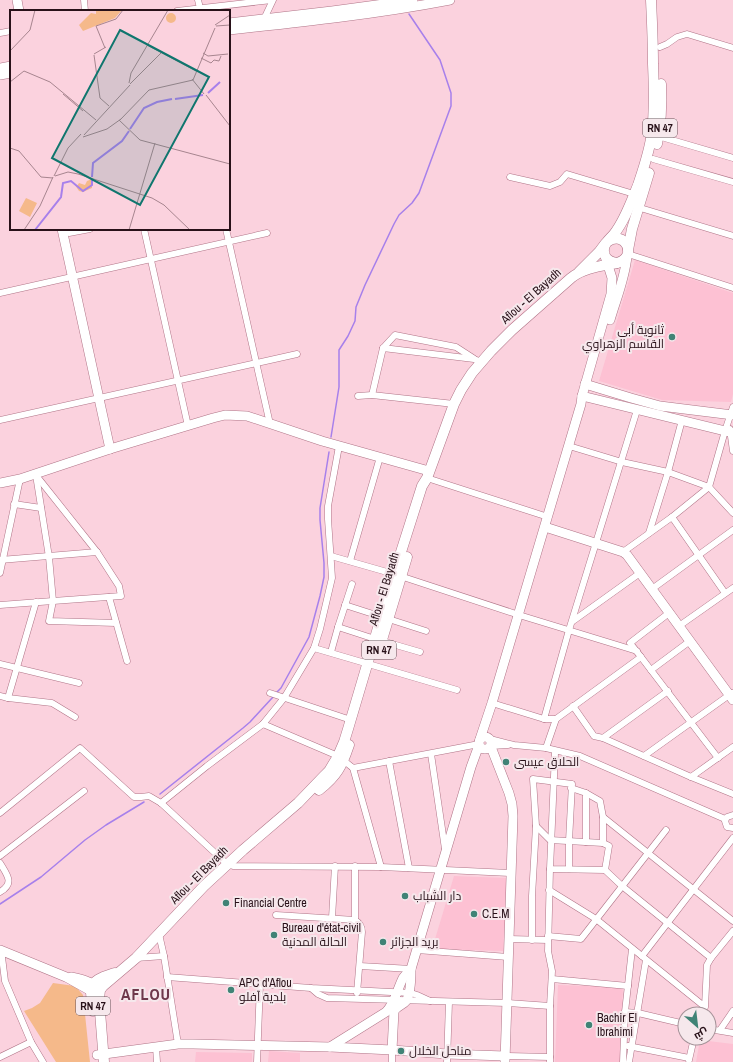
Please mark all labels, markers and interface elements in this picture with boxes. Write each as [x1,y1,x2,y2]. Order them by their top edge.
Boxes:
inset map [10,10,230,230]
road number: RN 47 [643,119,677,137]
street label: Aflou - El Bayadh [497,265,565,328]
place label: ثانوية أبي القاسم الزهراوي [582,322,665,354]
marker: ثانوية أبي القاسم الزهراوي [667,332,677,342]
street label: Aflou - El Bayadh [365,550,403,629]
road number: RN 47 [362,641,396,659]
place label: الحلاق عيسى [514,754,579,770]
marker: الحلاق عيسى [501,757,511,767]
street label: Aflou - El Bayadh [166,842,232,908]
place label: دار الشباب [413,888,462,904]
marker: دار الشباب [400,891,410,901]
place label: Financial Centre [234,895,307,911]
marker: Financial Centre [221,898,231,908]
place label: C.E.M [482,906,509,922]
marker: C.E.M [469,909,479,919]
place label: Bureau d'état-civil الحالة المدنية [282,920,361,950]
marker: Bureau d'état-civil الحالة المدنية [269,930,279,940]
place label: بريد الجزائر [390,934,439,950]
marker: بريد الجزائر [378,937,388,947]
place label: APC d'Aflou بلدية آفلو [238,975,292,1005]
district label: AFLOU [121,983,171,1005]
marker: APC d'Aflou بلدية آفلو [226,985,236,995]
road number: RN 47 [76,997,110,1015]
north arrow [677,1006,717,1046]
place label: Bachir El Ibrahimi [597,1010,637,1040]
marker: Bachir El Ibrahimi [584,1020,594,1030]
text: ش [692,1025,711,1044]
place label: مناحل الخلال [409,1043,471,1059]
marker: مناحل الخلال [396,1046,406,1056]

